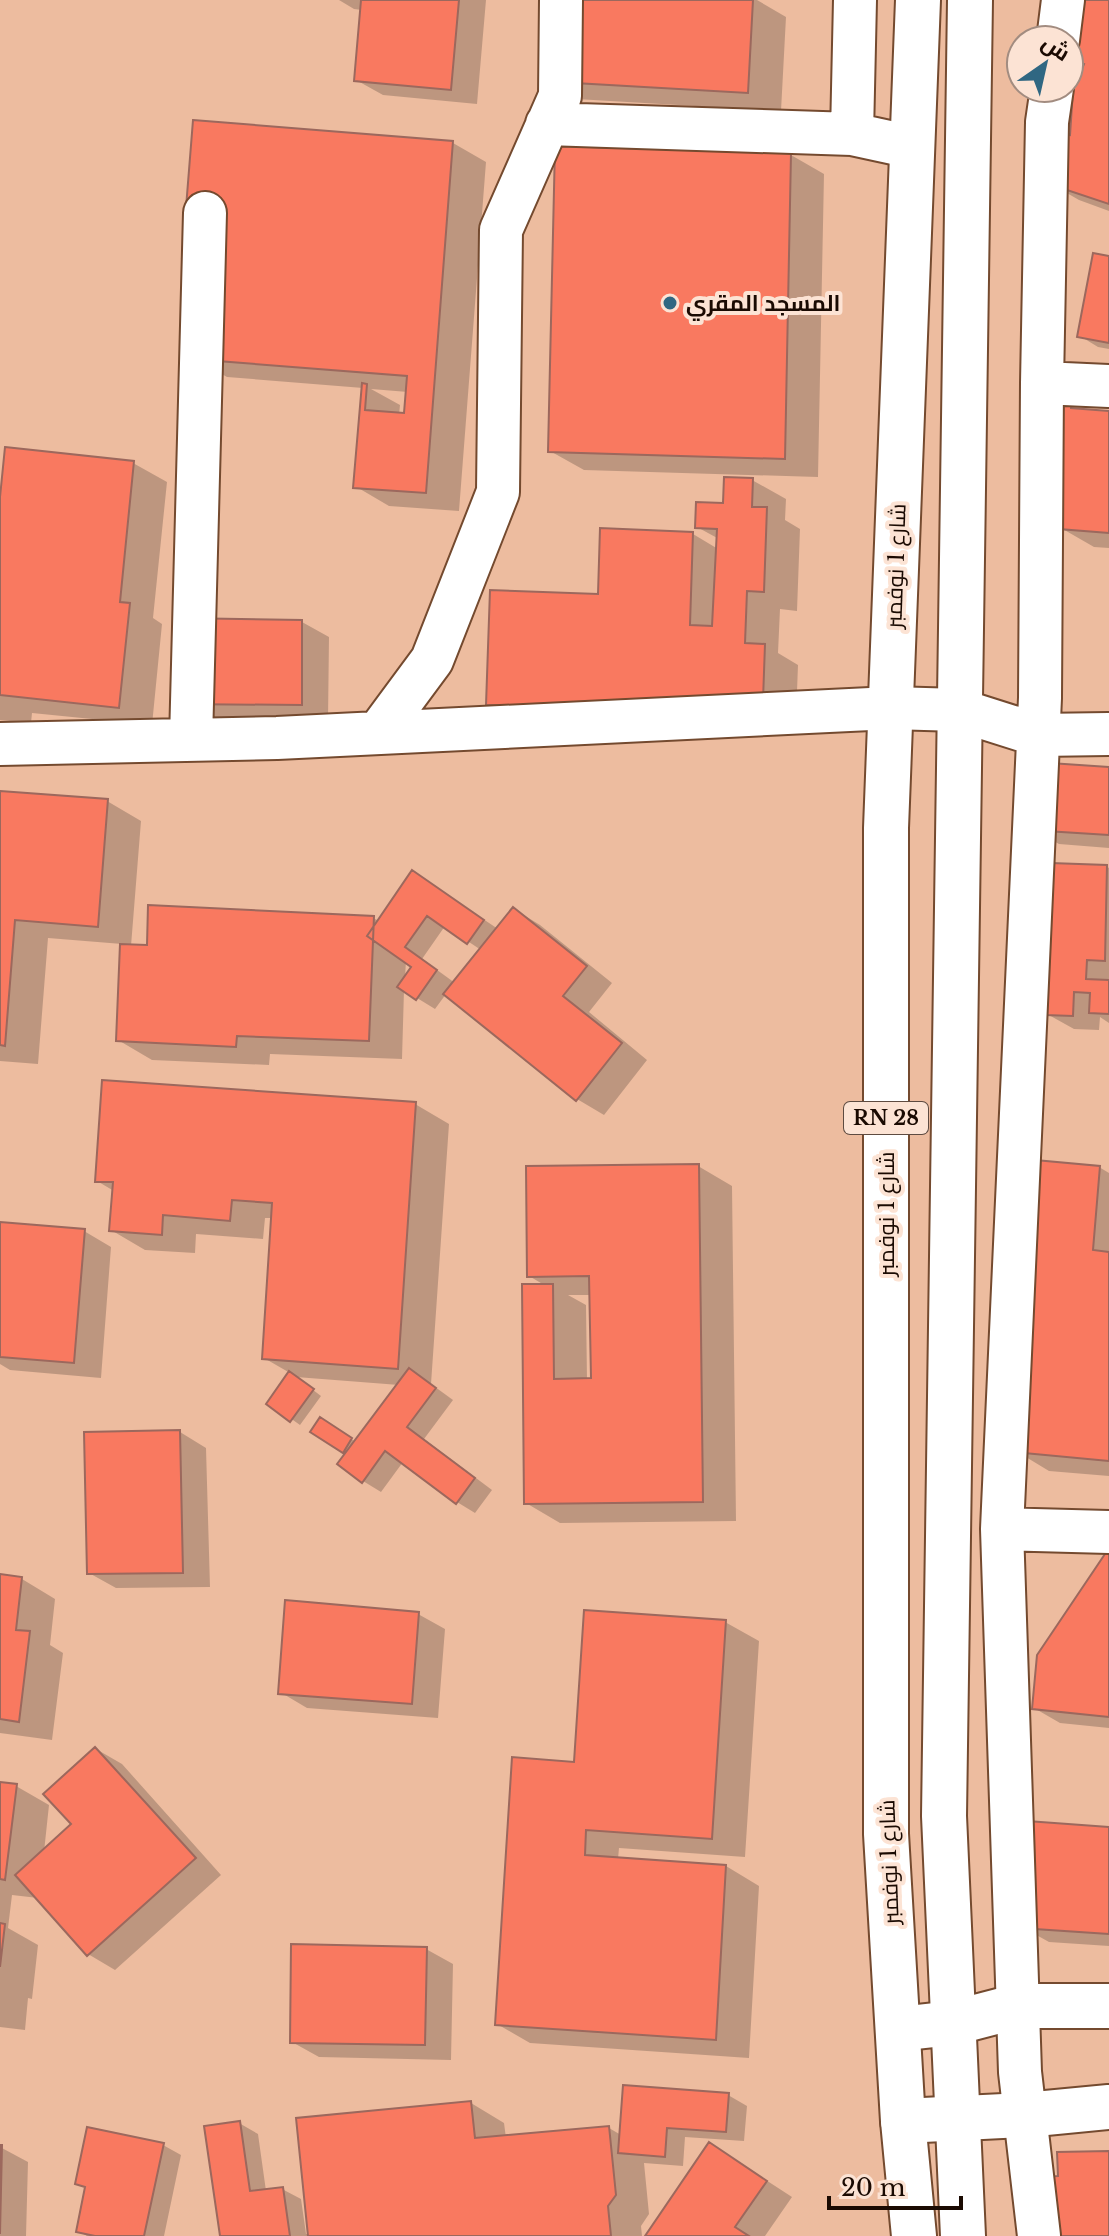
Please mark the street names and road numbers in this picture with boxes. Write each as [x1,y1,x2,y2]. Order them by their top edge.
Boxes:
street label: شارع 1 نوفمبر [880,503,913,631]
road number: RN 28 [844,1102,928,1134]
street label: شارع 1 نوفمبر [873,1152,901,1278]
street label: شارع 1 نوفمبر [873,1799,906,1927]

